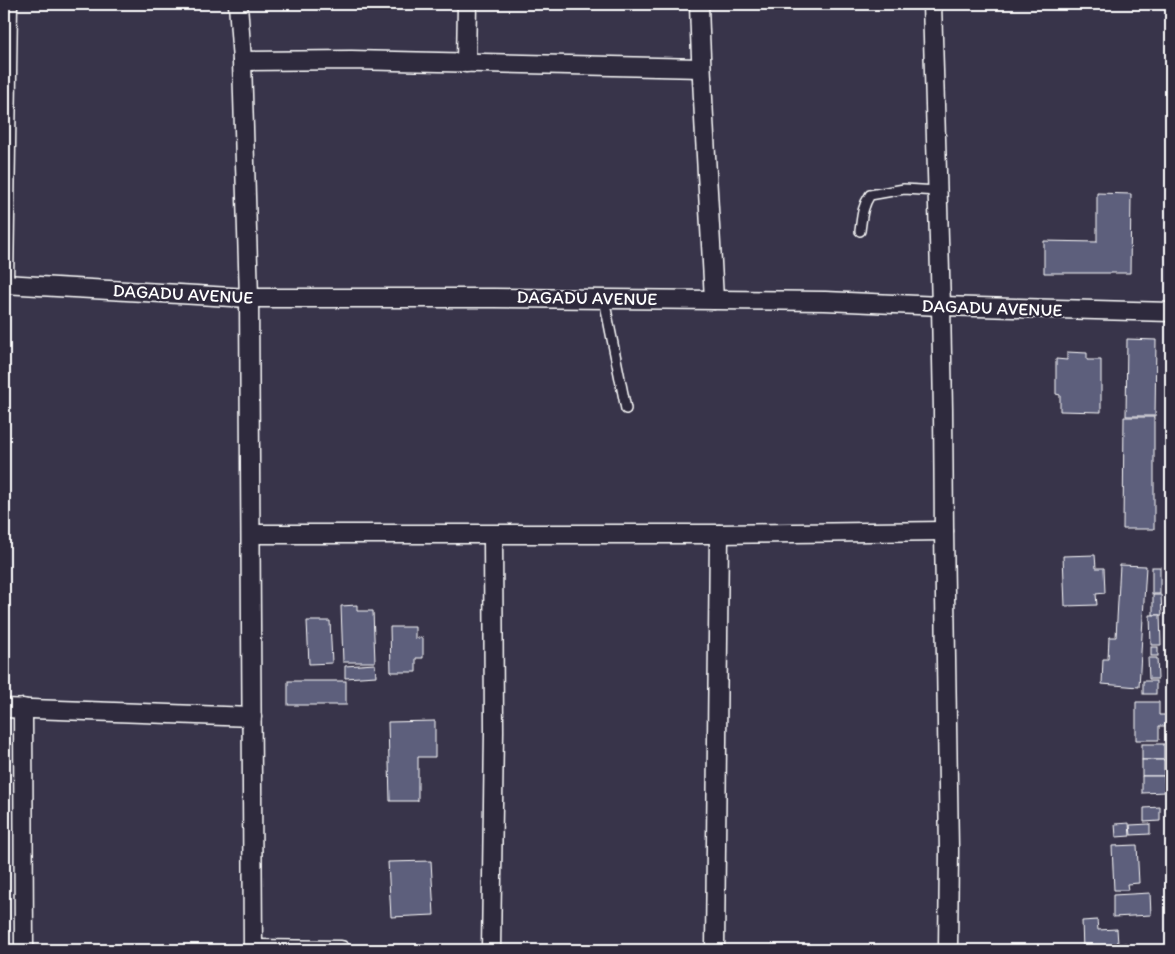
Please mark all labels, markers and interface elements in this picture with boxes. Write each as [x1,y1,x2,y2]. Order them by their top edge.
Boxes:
street label: DAGADU AVENUE [112,279,254,309]
street label: DAGADU AVENUE [516,286,658,310]
street label: DAGADU AVENUE [921,295,1063,321]

